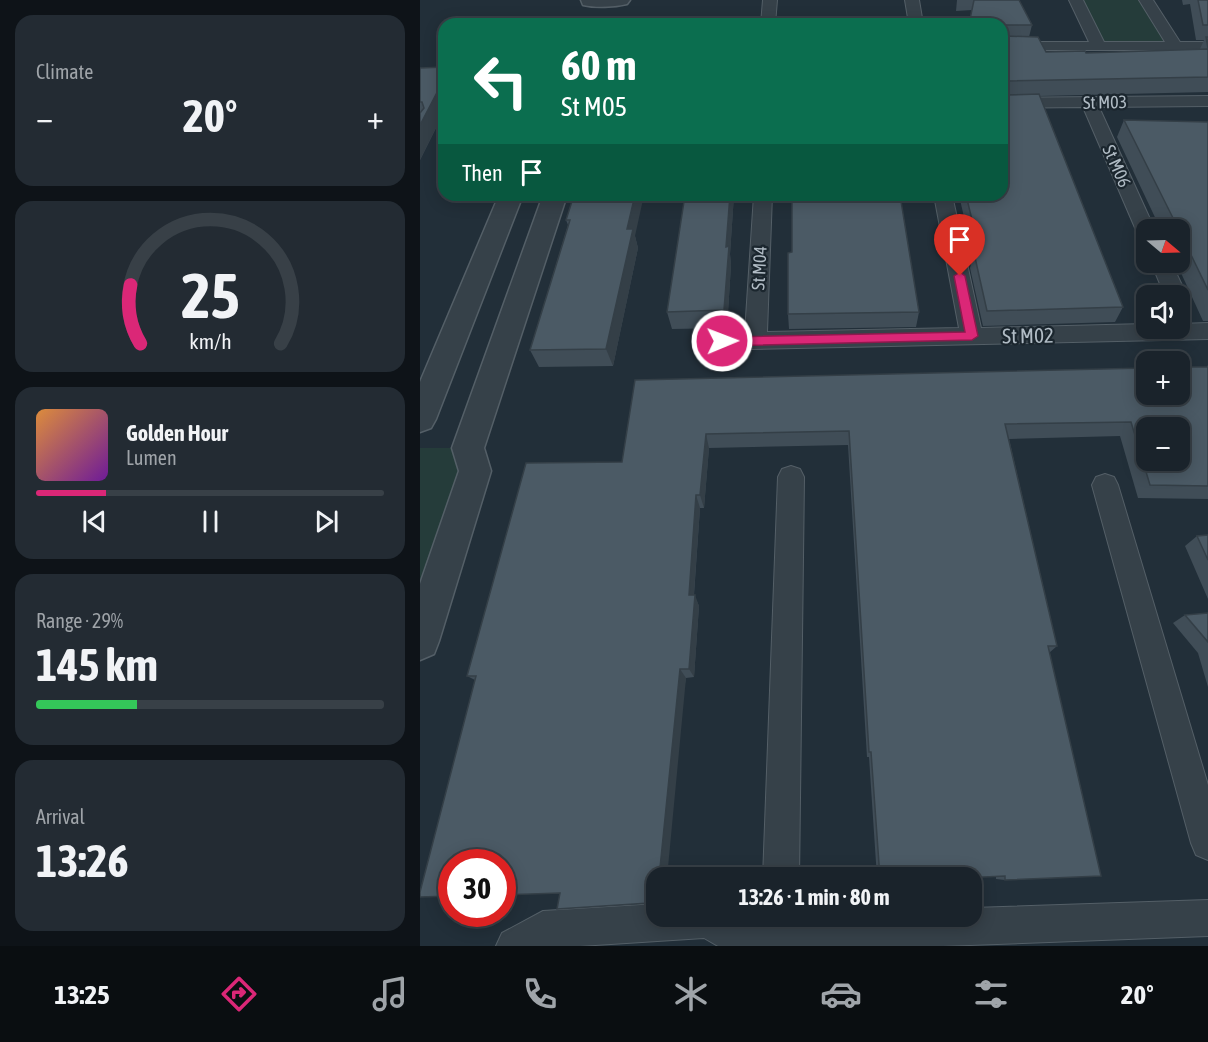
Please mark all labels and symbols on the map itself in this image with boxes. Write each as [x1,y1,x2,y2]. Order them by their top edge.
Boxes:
street label: St M03 [1083,91,1127,113]
street label: St M06 [1098,142,1136,190]
pin [934,214,985,276]
north arrow [1136,219,1190,273]
street label: St M04 [747,245,771,291]
position arrow [690,309,754,373]
street label: St M02 [1002,323,1054,347]
speed limit sign: 30 [438,849,516,927]

